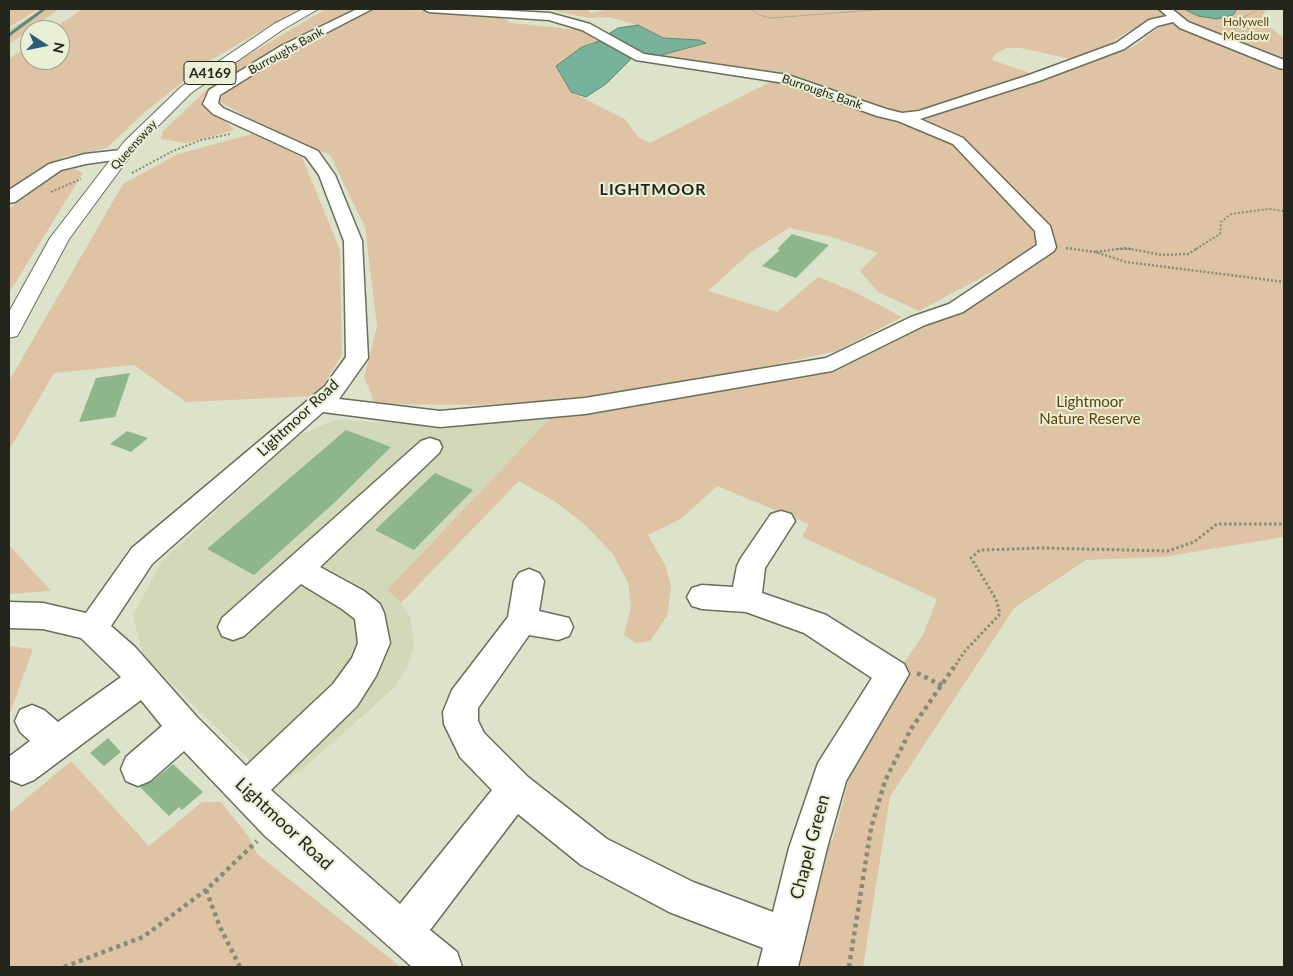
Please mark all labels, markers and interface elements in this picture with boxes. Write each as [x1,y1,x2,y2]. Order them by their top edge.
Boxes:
park label: Holywell Meadow [1223,15,1269,43]
north arrow [20,20,70,70]
street label: Burroughs Bank [246,24,326,78]
text: N [50,41,69,55]
road number: A4169 [184,62,236,84]
street label: Burroughs Bank [780,72,864,112]
street label: Queensway [108,117,160,173]
district label: LIGHTMOOR [598,180,708,200]
street label: Lightmoor Road [254,376,342,460]
park label: Lightmoor Nature Reserve [1039,393,1141,428]
street label: Lightmoor Road [231,773,337,875]
street label: Chapel Green [786,792,834,902]

